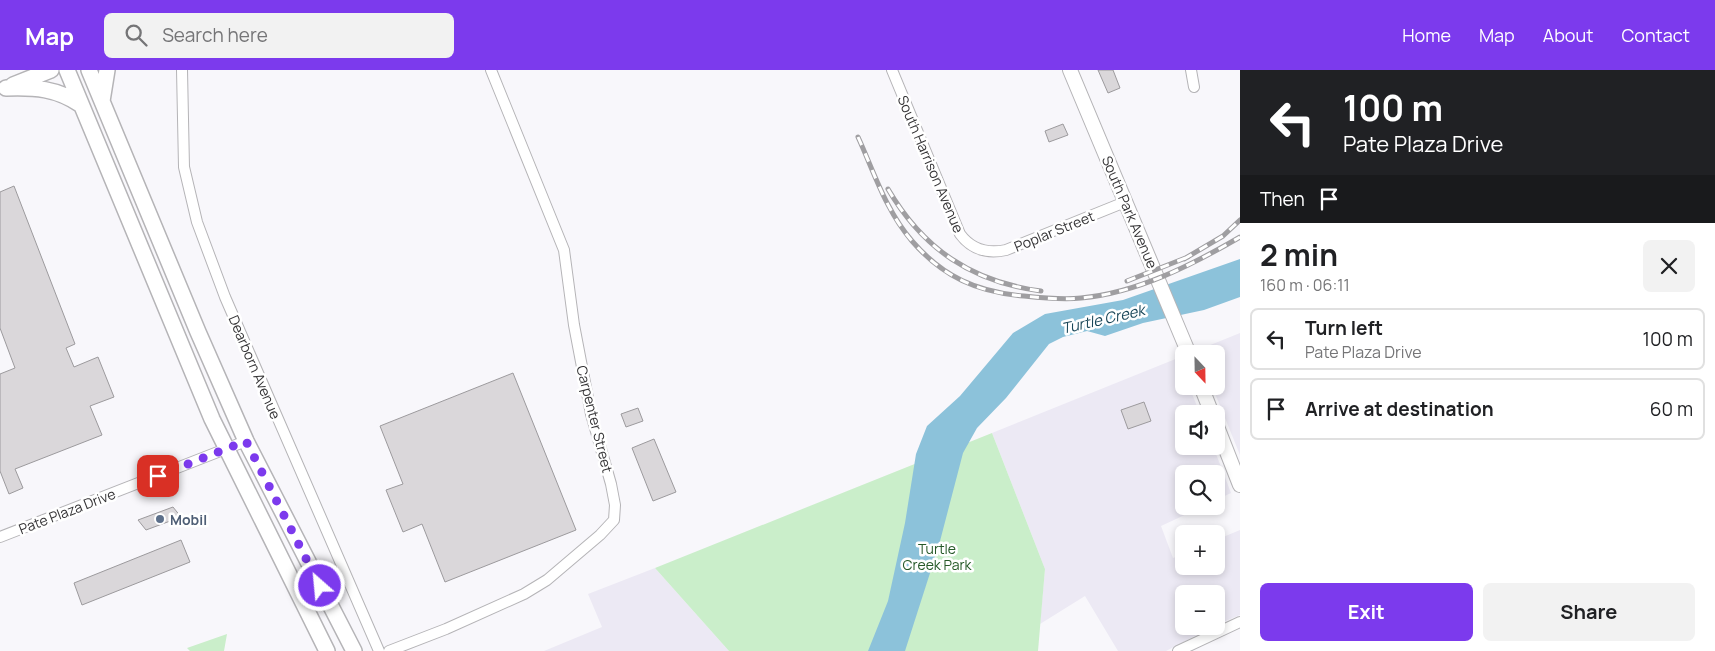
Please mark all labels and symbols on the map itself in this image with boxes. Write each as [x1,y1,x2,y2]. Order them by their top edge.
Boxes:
street label: South Harrison Avenue [893,92,969,236]
street label: South Park Avenue [1098,153,1162,271]
street label: Poplar Street [1011,206,1097,256]
water label: Turtle Creek [1059,299,1149,339]
street label: Dearborn Avenue [225,312,285,422]
north arrow [1175,345,1225,395]
street label: Carpenter Street [572,363,618,475]
pin [137,455,179,497]
street label: Pate Plaza Drive [16,484,118,538]
place label: Mobil [170,510,207,529]
marker: Mobil [154,513,166,525]
park label: Turtle Creek Park [903,539,973,574]
position arrow [293,559,345,611]

